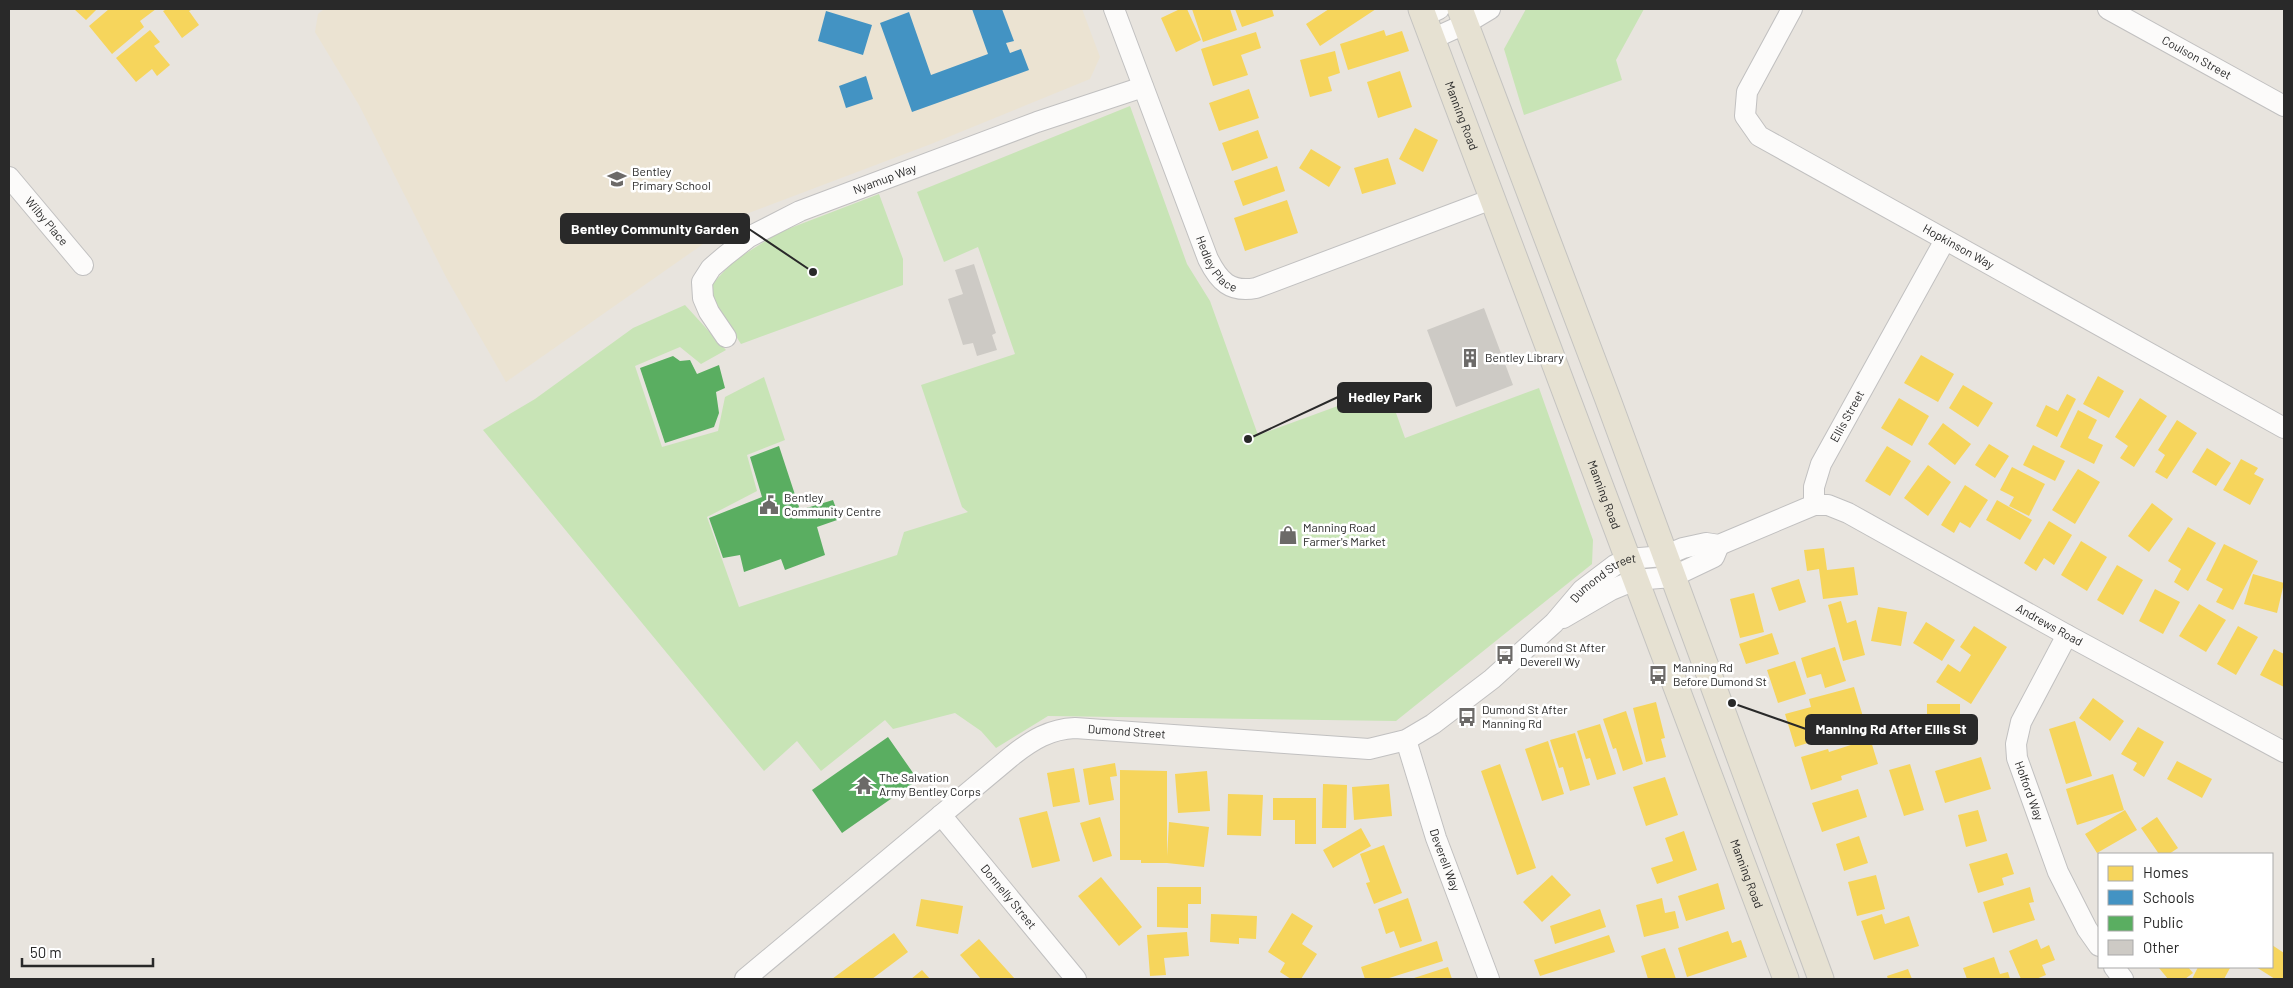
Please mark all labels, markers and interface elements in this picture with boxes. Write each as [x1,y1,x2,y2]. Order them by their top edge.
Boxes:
street label: Coulson Street [2160,32,2234,82]
street label: Manning Road [1443,79,1481,152]
street label: Nyamup Way [851,160,919,196]
place label: Bentley Primary School [632,164,711,192]
school or university icon: Bentley Primary School [606,168,628,190]
street label: Wilby Place [23,193,72,248]
callout: Bentley Community Garden [561,214,749,243]
text: Bentley Community Garden [571,220,739,237]
street label: Hopkinson Way [1921,221,1997,272]
street label: Hedley Place [1194,233,1239,294]
building icon: Bentley Library [1459,347,1481,369]
place label: Bentley Library [1485,350,1564,364]
callout: Hedley Park [1338,383,1431,412]
text: Hedley Park [1348,388,1422,405]
street label: Ellis Street [1827,388,1866,444]
street label: Manning Road [1585,458,1624,531]
place label: Bentley Community Centre [784,490,881,518]
public building icon: Bentley Community Centre [758,494,780,516]
place label: Manning Road Farmer's Market [1303,520,1386,548]
shop icon: Manning Road Farmer's Market [1277,524,1299,546]
street label: Dumond Street [1567,550,1637,605]
street label: Andrews Road [2014,600,2085,648]
place label: Dumond St After Deverell Wy [1520,640,1606,668]
bus stop icon: Dumond St After Deverell Wy [1494,644,1516,666]
place label: Manning Rd Before Dumond St [1673,660,1767,688]
bus stop icon: Manning Rd Before Dumond St [1647,664,1669,686]
place label: Dumond St After Manning Rd [1482,702,1568,730]
bus stop icon: Dumond St After Manning Rd [1456,706,1478,728]
callout: Manning Rd After Ellis St [1806,715,1977,744]
text: Manning Rd After Ellis St [1815,720,1967,737]
street label: Dumond Street [1087,721,1166,740]
street label: Holford Way [2013,759,2047,823]
place label: The Salvation Army Bentley Corps [879,770,981,798]
temple icon: The Salvation Army Bentley Corps [853,774,875,796]
street label: Deverell Way [1428,827,1463,893]
street label: Manning Road [1728,837,1767,910]
legend [2098,853,2273,968]
street label: Donnelly Street [978,861,1040,931]
text: Homes [2143,863,2188,881]
text: Schools [2143,888,2195,906]
text: Public [2143,913,2183,931]
scale bar [22,936,154,968]
text: Other [2143,938,2180,956]
text: 50 m [30,943,62,961]

